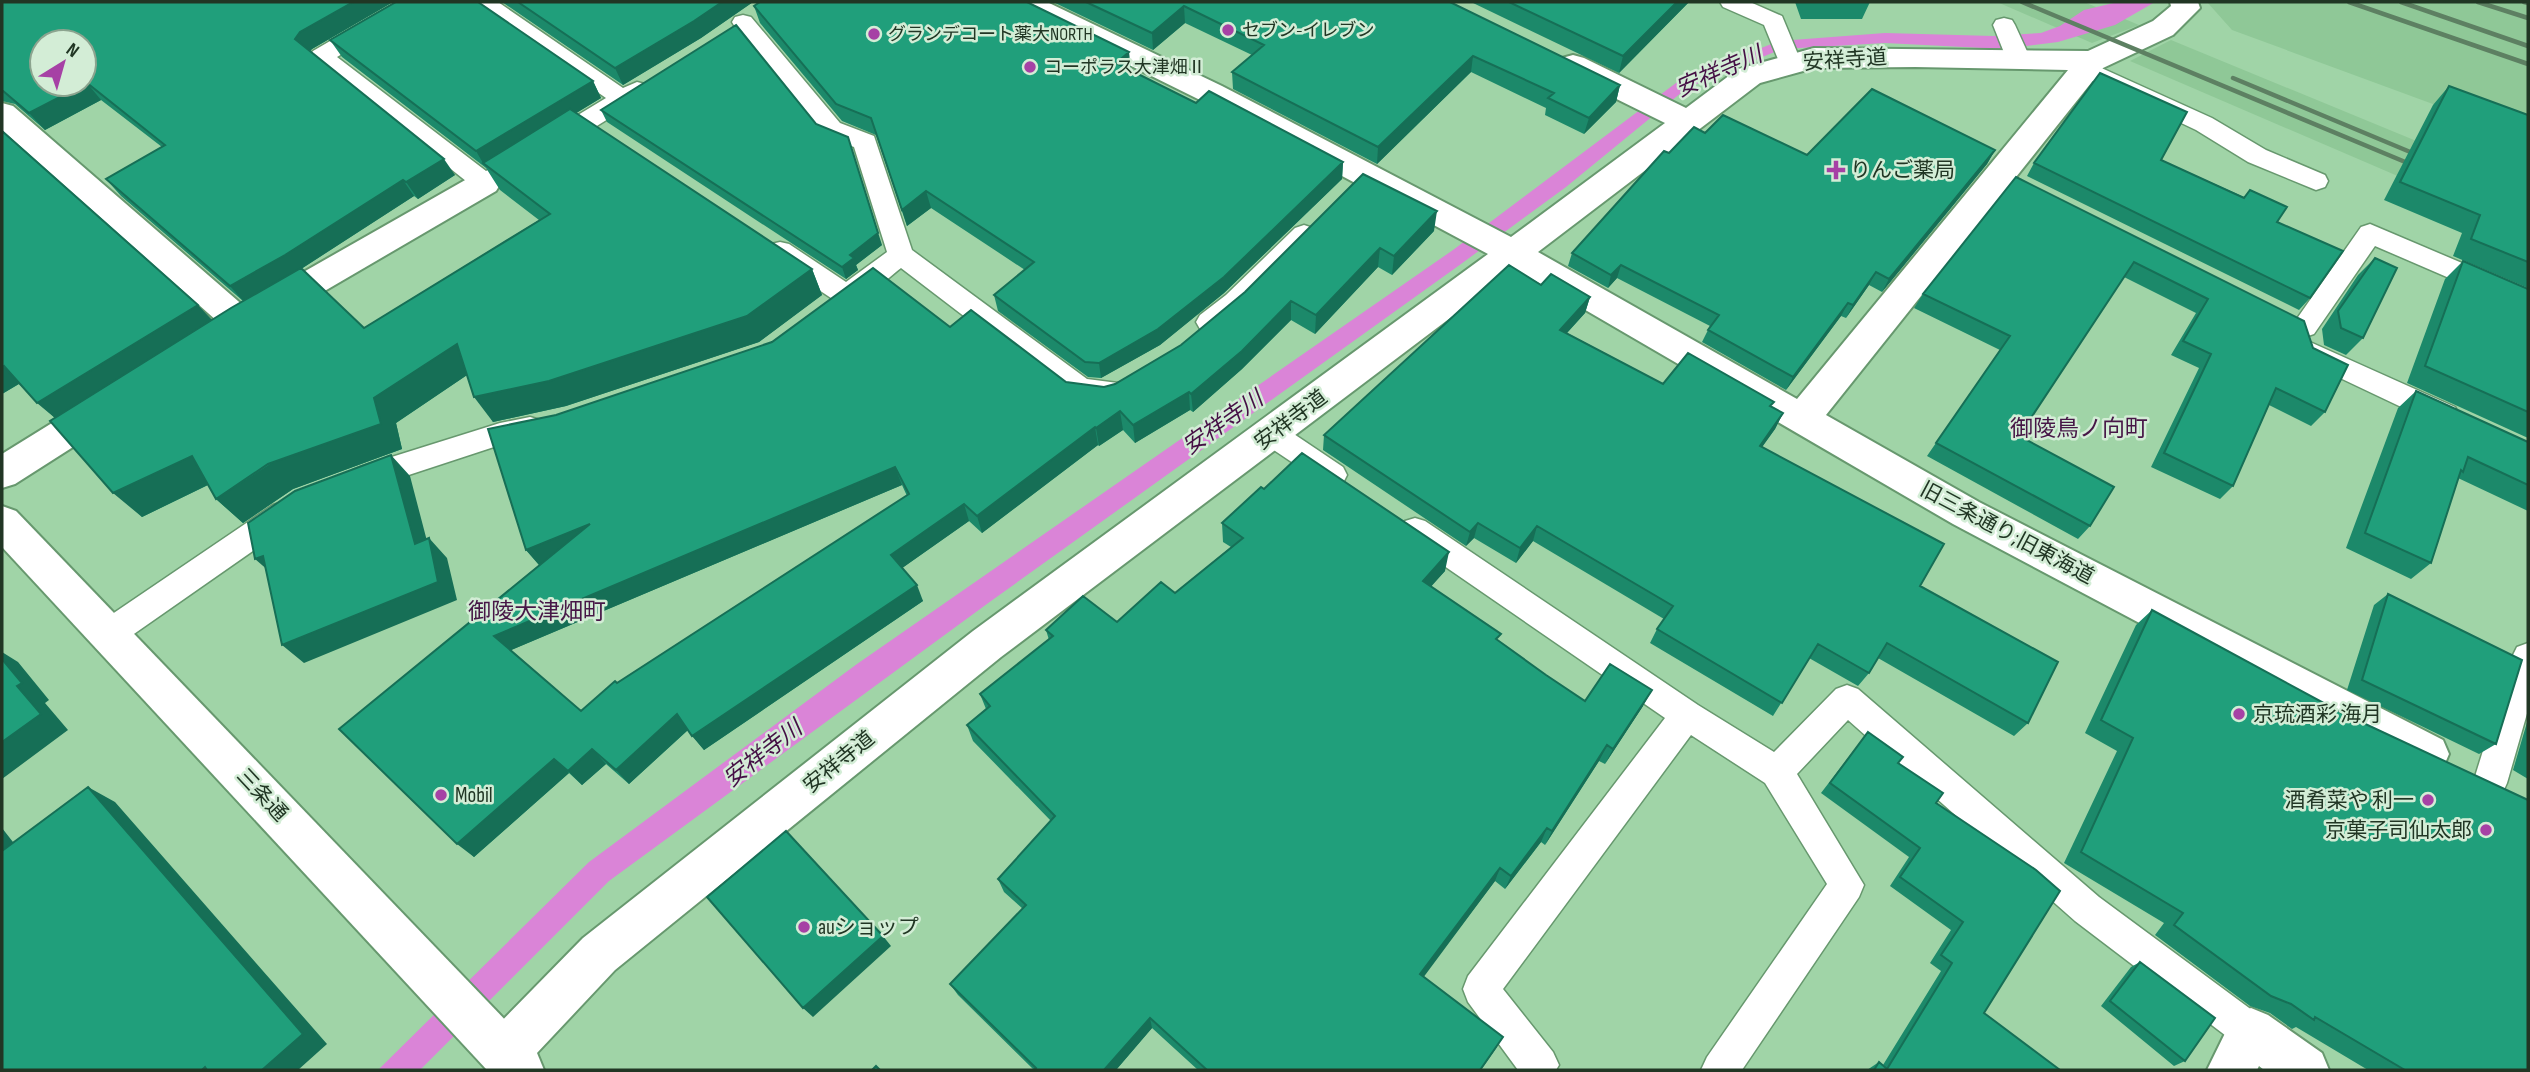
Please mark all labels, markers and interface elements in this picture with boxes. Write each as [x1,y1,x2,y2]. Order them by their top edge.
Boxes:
place label: セブン-イレブン [1242,20,1375,41]
marker: セブン-イレブン [1220,22,1236,38]
place label: グランデコート薬大NORTH [888,24,1093,45]
marker: グランデコート薬大NORTH [866,26,882,42]
north arrow [28,28,98,98]
text: N [61,38,83,63]
water label: 安祥寺川 [1671,39,1769,103]
street label: 安祥寺道 [1802,45,1888,75]
place label: コーポラス大津畑Ⅱ [1044,57,1206,78]
marker: コーポラス大津畑Ⅱ [1022,59,1038,75]
place label: りんご薬局 [1850,158,1955,183]
marker: りんご薬局 [1828,162,1844,178]
water label: 安祥寺川 [1177,383,1271,461]
street label: 安祥寺道 [1250,385,1332,455]
district label: 御陵鳥ノ向町 [2010,415,2148,443]
street label: 旧三条通り;旧東海道 [1916,477,2098,589]
district label: 御陵大津畑町 [468,598,606,626]
place label: 京琉酒彩 海月 [2253,702,2382,727]
marker: 京琉酒彩 海月 [2231,706,2247,722]
water label: 安祥寺川 [718,713,810,793]
street label: 安祥寺道 [798,726,880,798]
street label: 三条通 [231,763,293,827]
place label: Mobil [455,783,493,808]
marker: Mobil [433,787,449,803]
place label: 酒肴菜や 利一 [2285,788,2414,813]
marker: 酒肴菜や 利一 [2420,792,2436,808]
place label: 京菓子司仙太郎 [2325,818,2472,843]
marker: 京菓子司仙太郎 [2478,822,2494,838]
place label: auショップ [818,915,919,940]
marker: auショップ [796,919,812,935]

